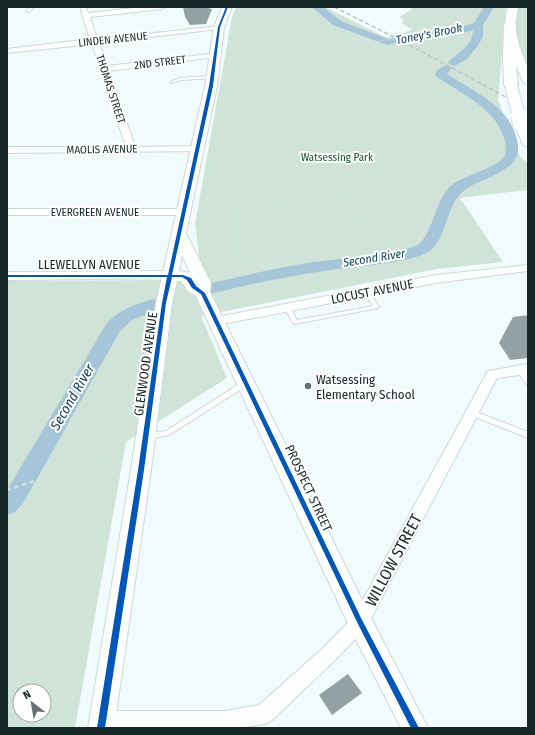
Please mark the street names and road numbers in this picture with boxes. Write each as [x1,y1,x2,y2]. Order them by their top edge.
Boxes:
street label: LINDEN AVENUE [78,29,149,50]
street label: THOMAS STREET [93,53,128,126]
street label: 2ND STREET [133,53,188,72]
street label: MAOLIS AVENUE [66,142,138,157]
street label: EVERGREEN AVENUE [51,206,139,219]
street label: LLEWELLYN AVENUE [38,257,140,272]
street label: LOCUST AVENUE [330,276,415,307]
street label: GLENWOOD AVENUE [131,311,160,417]
street label: PROSPECT STREET [282,442,335,534]
street label: WILLOW STREET [361,510,426,610]

